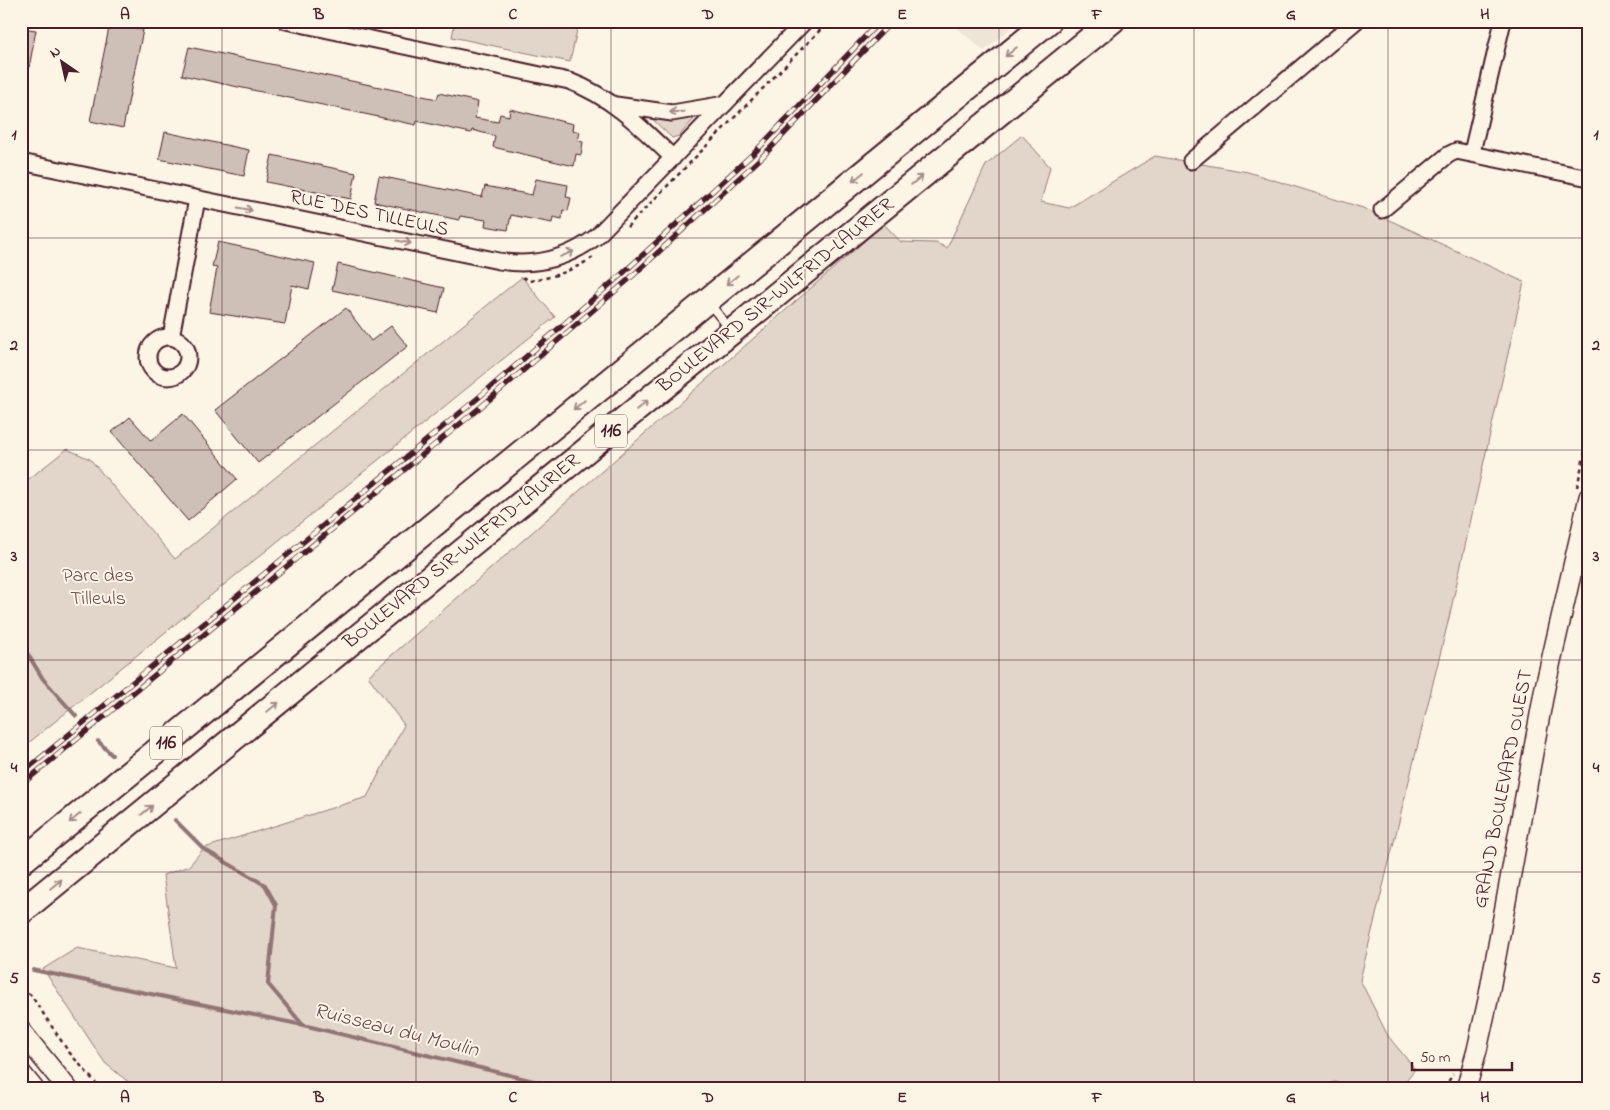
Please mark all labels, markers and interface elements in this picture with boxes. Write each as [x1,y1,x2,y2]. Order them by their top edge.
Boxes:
text: A [120,3,130,27]
text: B [313,3,325,27]
text: C [509,3,518,27]
text: D [701,3,714,27]
text: E [897,3,907,27]
text: F [1091,3,1103,27]
text: G [1286,3,1296,27]
text: H [1480,3,1490,27]
north arrow [38,38,88,88]
text: N [46,41,65,64]
one-way arrow [1005,47,1018,58]
one-way arrow [670,108,686,117]
text: 1 [11,123,17,147]
text: 1 [1593,123,1599,147]
one-way arrow [852,172,865,183]
one-way arrow [910,175,923,186]
street label: RUE DES TILLEULS [287,183,451,245]
street label: BOULEVARD SIR-WILFRID-LAURIER [651,191,901,401]
one-way arrow [236,205,252,214]
one-way arrow [395,237,411,247]
one-way arrow [559,249,574,259]
one-way arrow [726,274,739,285]
text: 2 [9,334,18,358]
text: 2 [1591,334,1600,358]
one-way arrow [573,399,586,410]
one-way arrow [636,400,649,411]
road number: 116 [595,414,627,448]
street label: BOULEVARD SIR-WILFRID-LAURIER [337,447,587,657]
text: 3 [10,545,18,569]
text: 3 [1592,545,1600,569]
park label: Parc des Tilleuls [62,562,134,614]
street label: GRAND BOULEVARD OUEST [1467,667,1541,911]
one-way arrow [266,702,279,713]
road number: 116 [150,726,182,760]
text: 4 [10,756,18,780]
text: 4 [1592,756,1600,780]
one-way arrow [140,805,153,816]
one-way arrow [69,812,82,823]
one-way arrow [49,879,62,890]
text: 5 [9,967,19,991]
text: 5 [1591,967,1601,991]
water label: Ruisseau du Moulin [310,996,482,1066]
scale bar [1412,1040,1512,1072]
text: 50 m [1420,1047,1451,1069]
text: A [120,1086,130,1110]
text: B [313,1086,325,1110]
text: C [509,1086,518,1110]
text: D [701,1086,714,1110]
text: E [897,1086,907,1110]
text: F [1091,1086,1103,1110]
text: G [1286,1086,1296,1110]
text: H [1480,1086,1490,1110]

